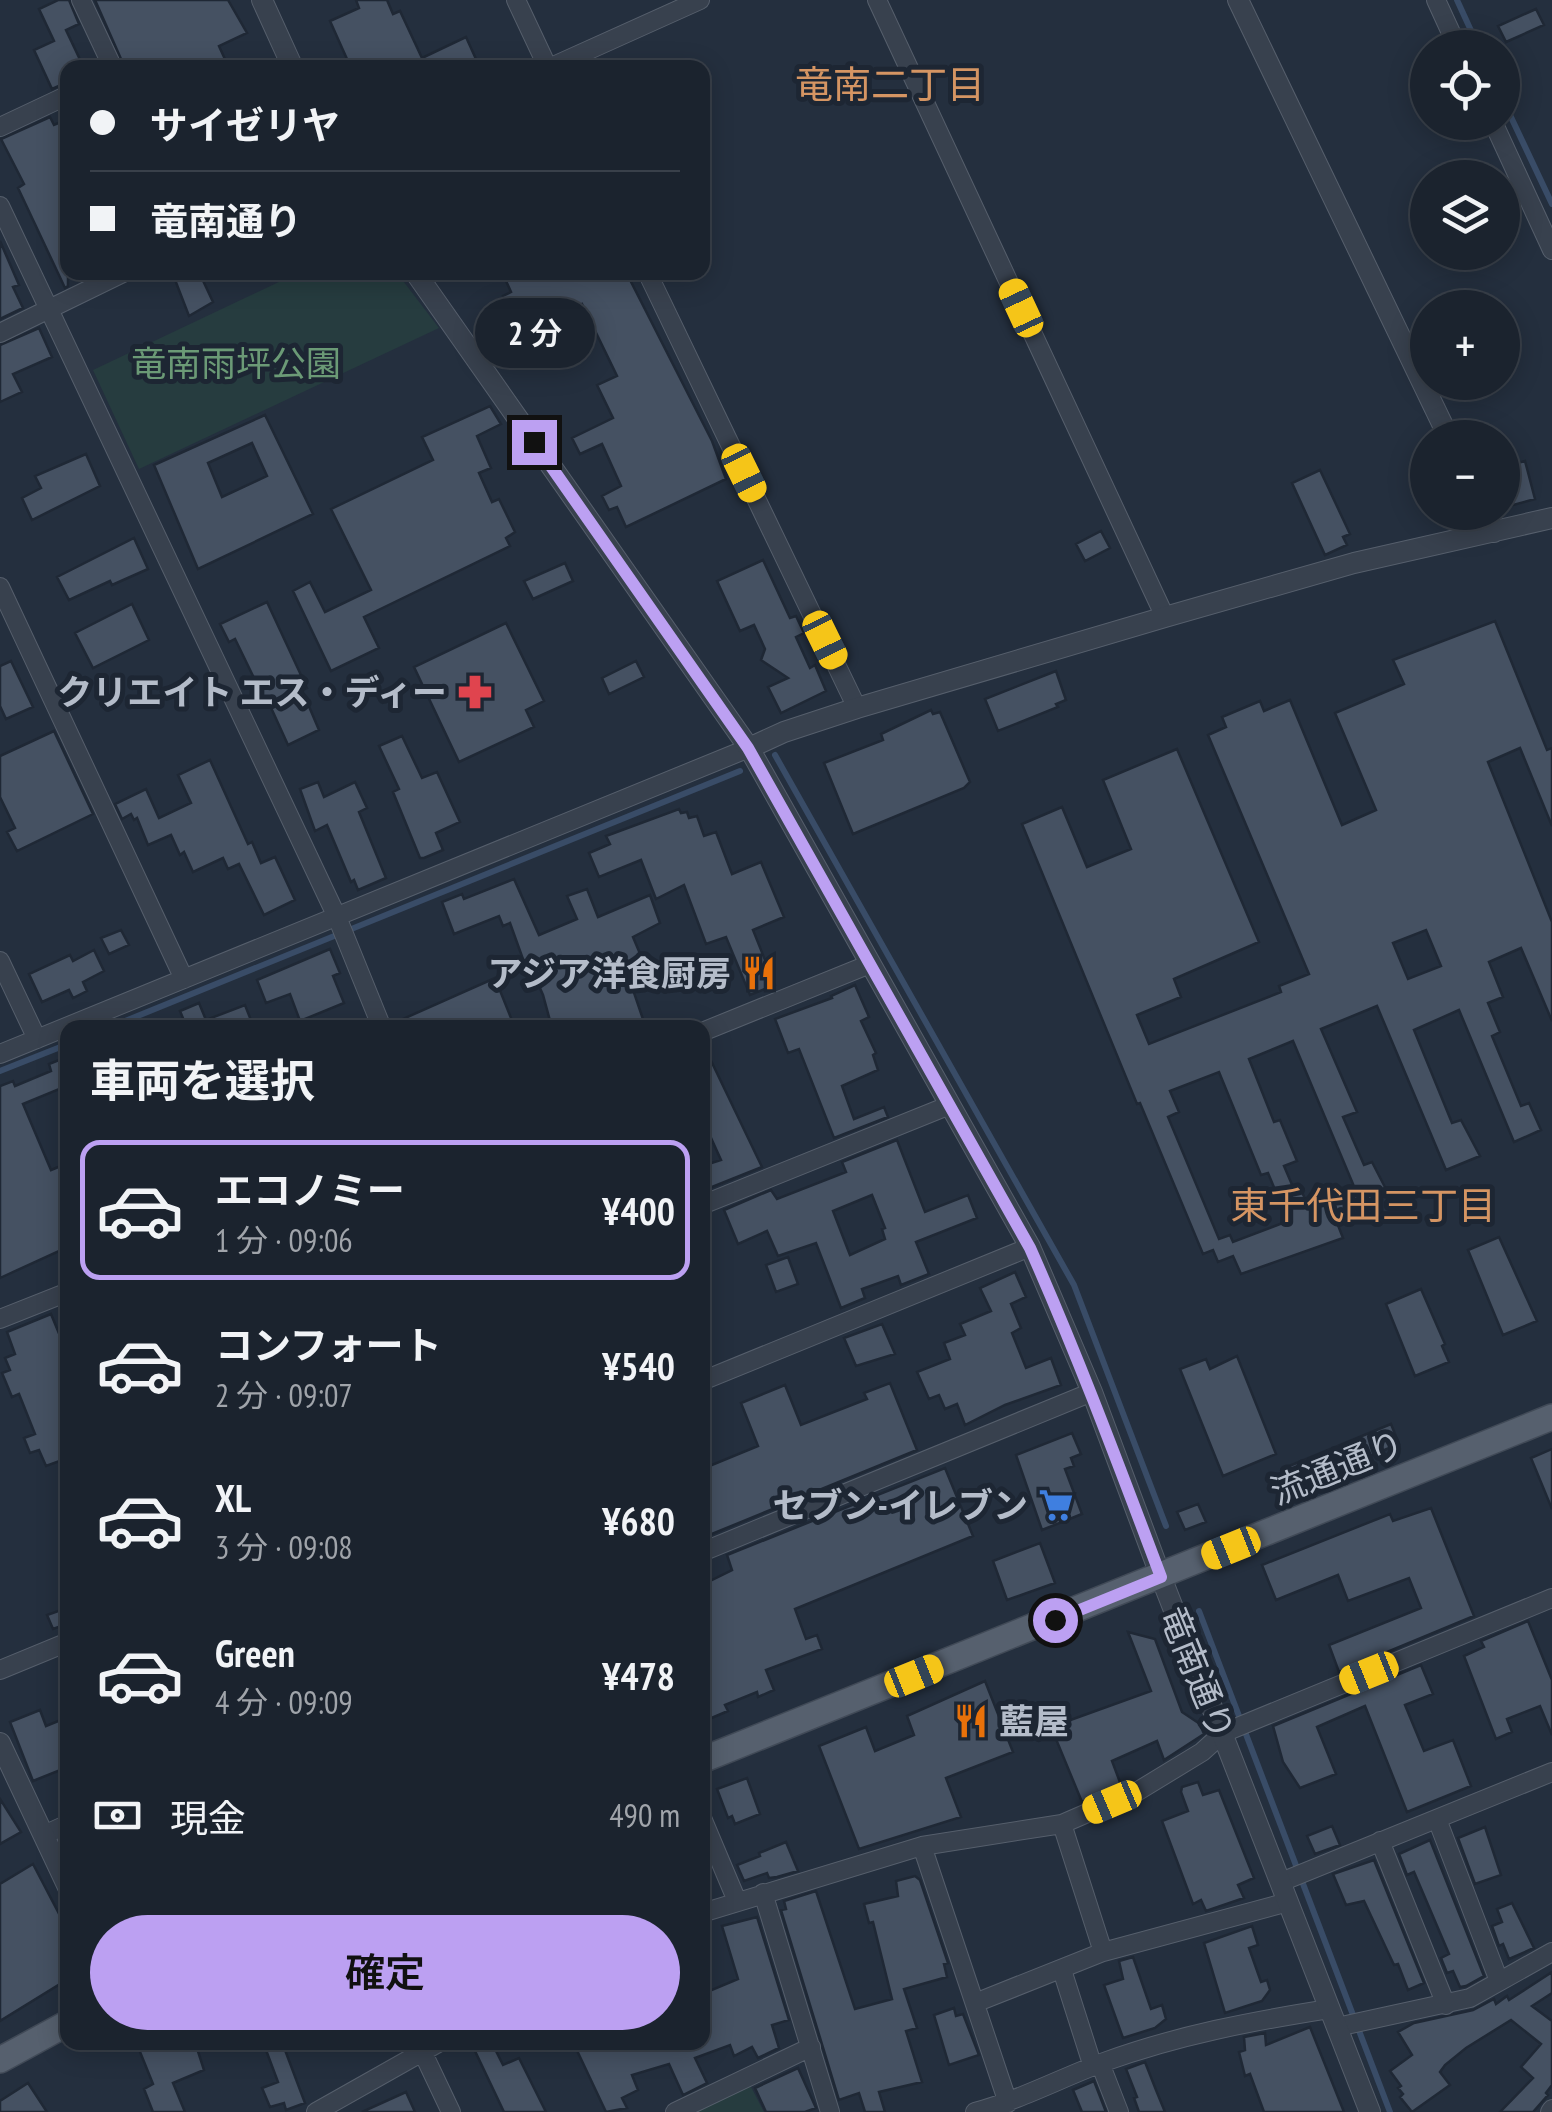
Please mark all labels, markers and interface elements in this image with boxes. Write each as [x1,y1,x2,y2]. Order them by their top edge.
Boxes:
map controls [1410,30,1520,530]
button: locate [1410,30,1520,140]
district label: 竜南二丁目 [795,59,985,108]
text: サイゼリヤ [150,100,340,149]
button: layers [1410,160,1520,270]
text: 竜南通り [150,196,302,245]
car [995,274,1047,342]
button: + [1410,290,1520,400]
callout: 2 分 [474,297,594,367]
text: 2 分 [508,312,562,354]
park label: 竜南雨坪公園 [131,340,341,386]
route end [512,420,557,465]
button: − [1410,420,1520,530]
car [717,439,771,507]
car [798,606,852,674]
place label: クリエイト エス・ディー [57,669,447,715]
pharmacy icon: クリエイト エス・ディー [456,673,494,711]
place label: アジア洋食厨房 [487,950,731,996]
restaurant icon: アジア洋食厨房 [740,954,778,992]
text: 車両を選択 [90,1051,315,1109]
icon: car [95,1165,185,1255]
text: エコノミー [215,1165,405,1214]
district label: 東千代田三丁目 [1230,1180,1496,1229]
text: ¥400 [602,1186,675,1235]
text: 1 分 · 09:06 [215,1219,353,1261]
icon: car [95,1320,185,1410]
text: コンフォート [215,1320,442,1369]
text: ¥540 [602,1341,675,1390]
text: 2 分 · 09:07 [215,1374,353,1416]
street label: 流通通り [1263,1419,1411,1515]
text: XL [215,1473,251,1522]
icon: car [95,1475,185,1565]
place label: セブン-イレブン [773,1482,1028,1528]
supermarket icon: セブン-イレブン [1037,1486,1075,1524]
text: ¥680 [602,1496,675,1545]
car [1198,1523,1264,1573]
text: 3 分 · 09:08 [215,1526,353,1568]
route start [1033,1598,1078,1643]
street label: 竜南通り [1150,1599,1246,1747]
text: Green [215,1628,295,1677]
icon: car [95,1630,185,1720]
car [1336,1648,1402,1698]
text: ¥478 [602,1651,675,1700]
car [881,1651,947,1701]
text: 4 分 · 09:09 [215,1681,353,1723]
place label: 藍屋 [999,1698,1069,1744]
restaurant icon: 藍屋 [952,1702,990,1740]
car [1079,1776,1145,1828]
icon: cash [90,1788,145,1843]
text: 現金 [170,1793,246,1842]
text: 490 m [609,1794,680,1836]
button: 確定 [90,1915,680,2030]

